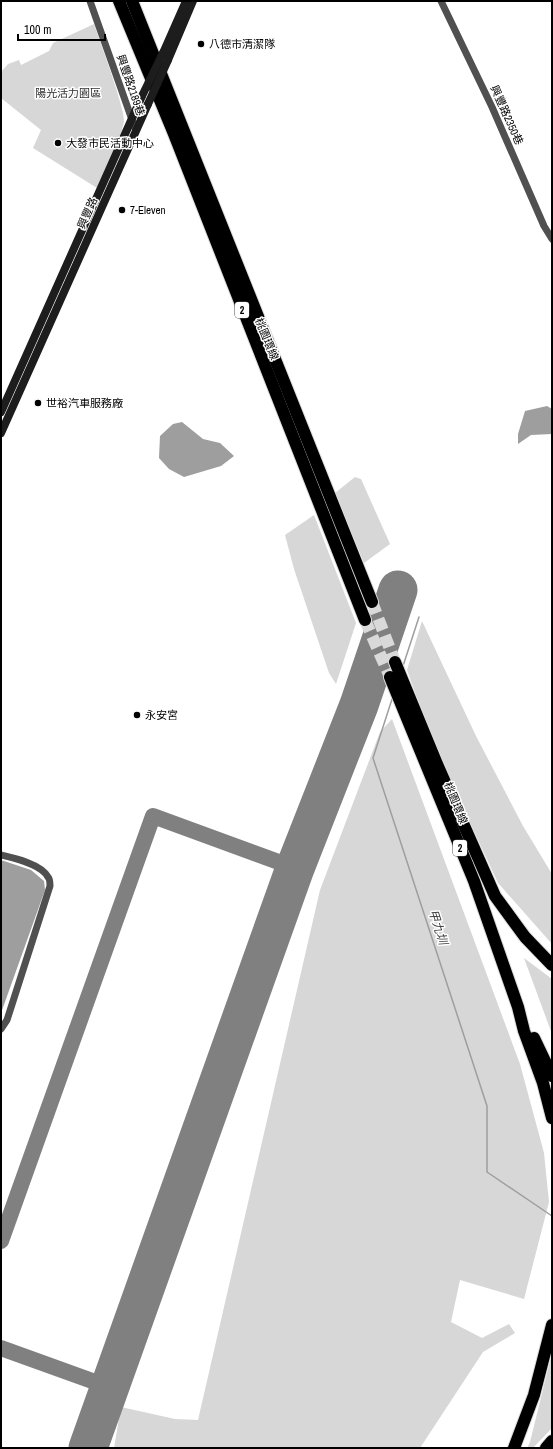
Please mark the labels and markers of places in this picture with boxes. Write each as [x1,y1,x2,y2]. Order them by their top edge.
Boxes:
place label: 八德市清潔隊 [209,37,275,51]
marker: 八德市清潔隊 [196,39,206,49]
place label: 大發市民活動中心 [66,136,154,150]
marker: 大發市民活動中心 [53,138,63,148]
place label: 7-Eleven [130,203,166,217]
marker: 7-Eleven [117,205,127,215]
place label: 世裕汽車服務廠 [46,396,123,410]
marker: 世裕汽車服務廠 [33,398,43,408]
place label: 永安宮 [145,708,178,722]
marker: 永安宮 [132,710,142,720]

